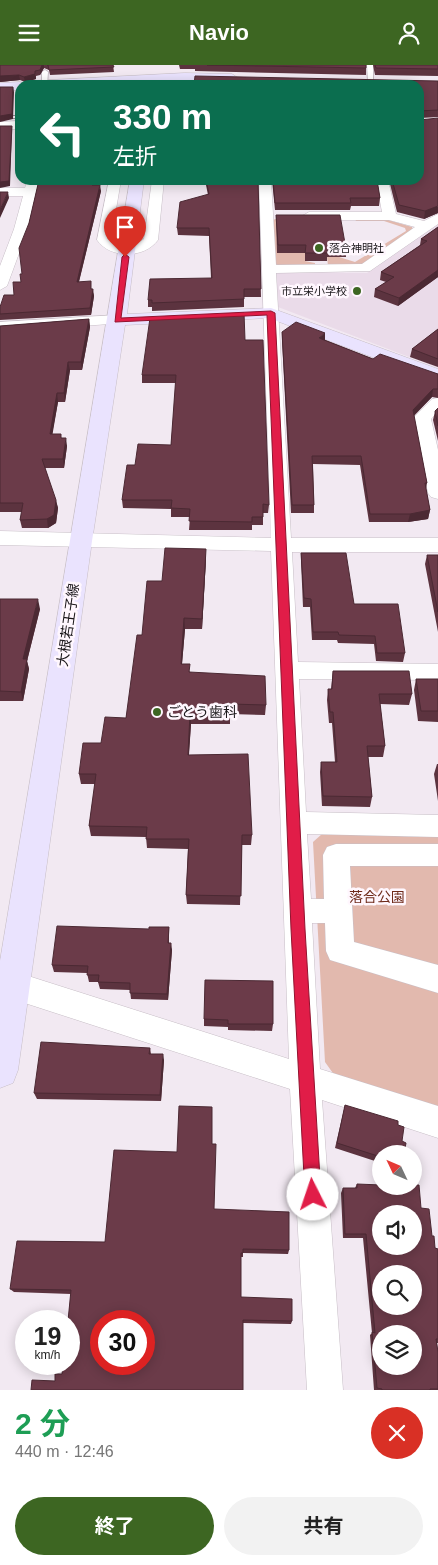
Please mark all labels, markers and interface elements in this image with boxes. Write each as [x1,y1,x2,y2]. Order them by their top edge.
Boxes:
icon: menu [15,19,43,47]
icon: person [395,19,423,47]
text: Navio [189,20,249,45]
text: 330 m [113,97,212,136]
icon: left [30,100,95,165]
text: 左折 [113,144,157,169]
pin [104,206,146,257]
icon: arrive [111,213,139,241]
marker: 落合神明社 [313,242,325,254]
place label: 落合神明社 [329,242,384,254]
place label: 市立栄小学校 [281,285,347,297]
marker: 市立栄小学校 [351,285,363,297]
street label: 大根若王子線 [54,582,82,668]
place label: ごとう歯科 [167,704,237,720]
marker: ごとう歯科 [151,706,163,718]
park label: 落合公園 [349,889,405,905]
north arrow [372,1145,422,1195]
map controls [372,1145,422,1375]
position arrow [286,1168,338,1220]
button: sound [372,1205,422,1255]
button: search [372,1265,422,1315]
speed limit sign: 30 [90,1310,155,1375]
text: 19 [34,1322,61,1350]
button: layers [372,1325,422,1375]
text: km/h [34,1348,61,1362]
text: 2 分 [15,1407,70,1440]
button: close [371,1407,423,1459]
text: 440 m · 12:46 [15,1443,114,1460]
button: 終了 [15,1497,214,1555]
button: 共有 [224,1497,423,1555]

